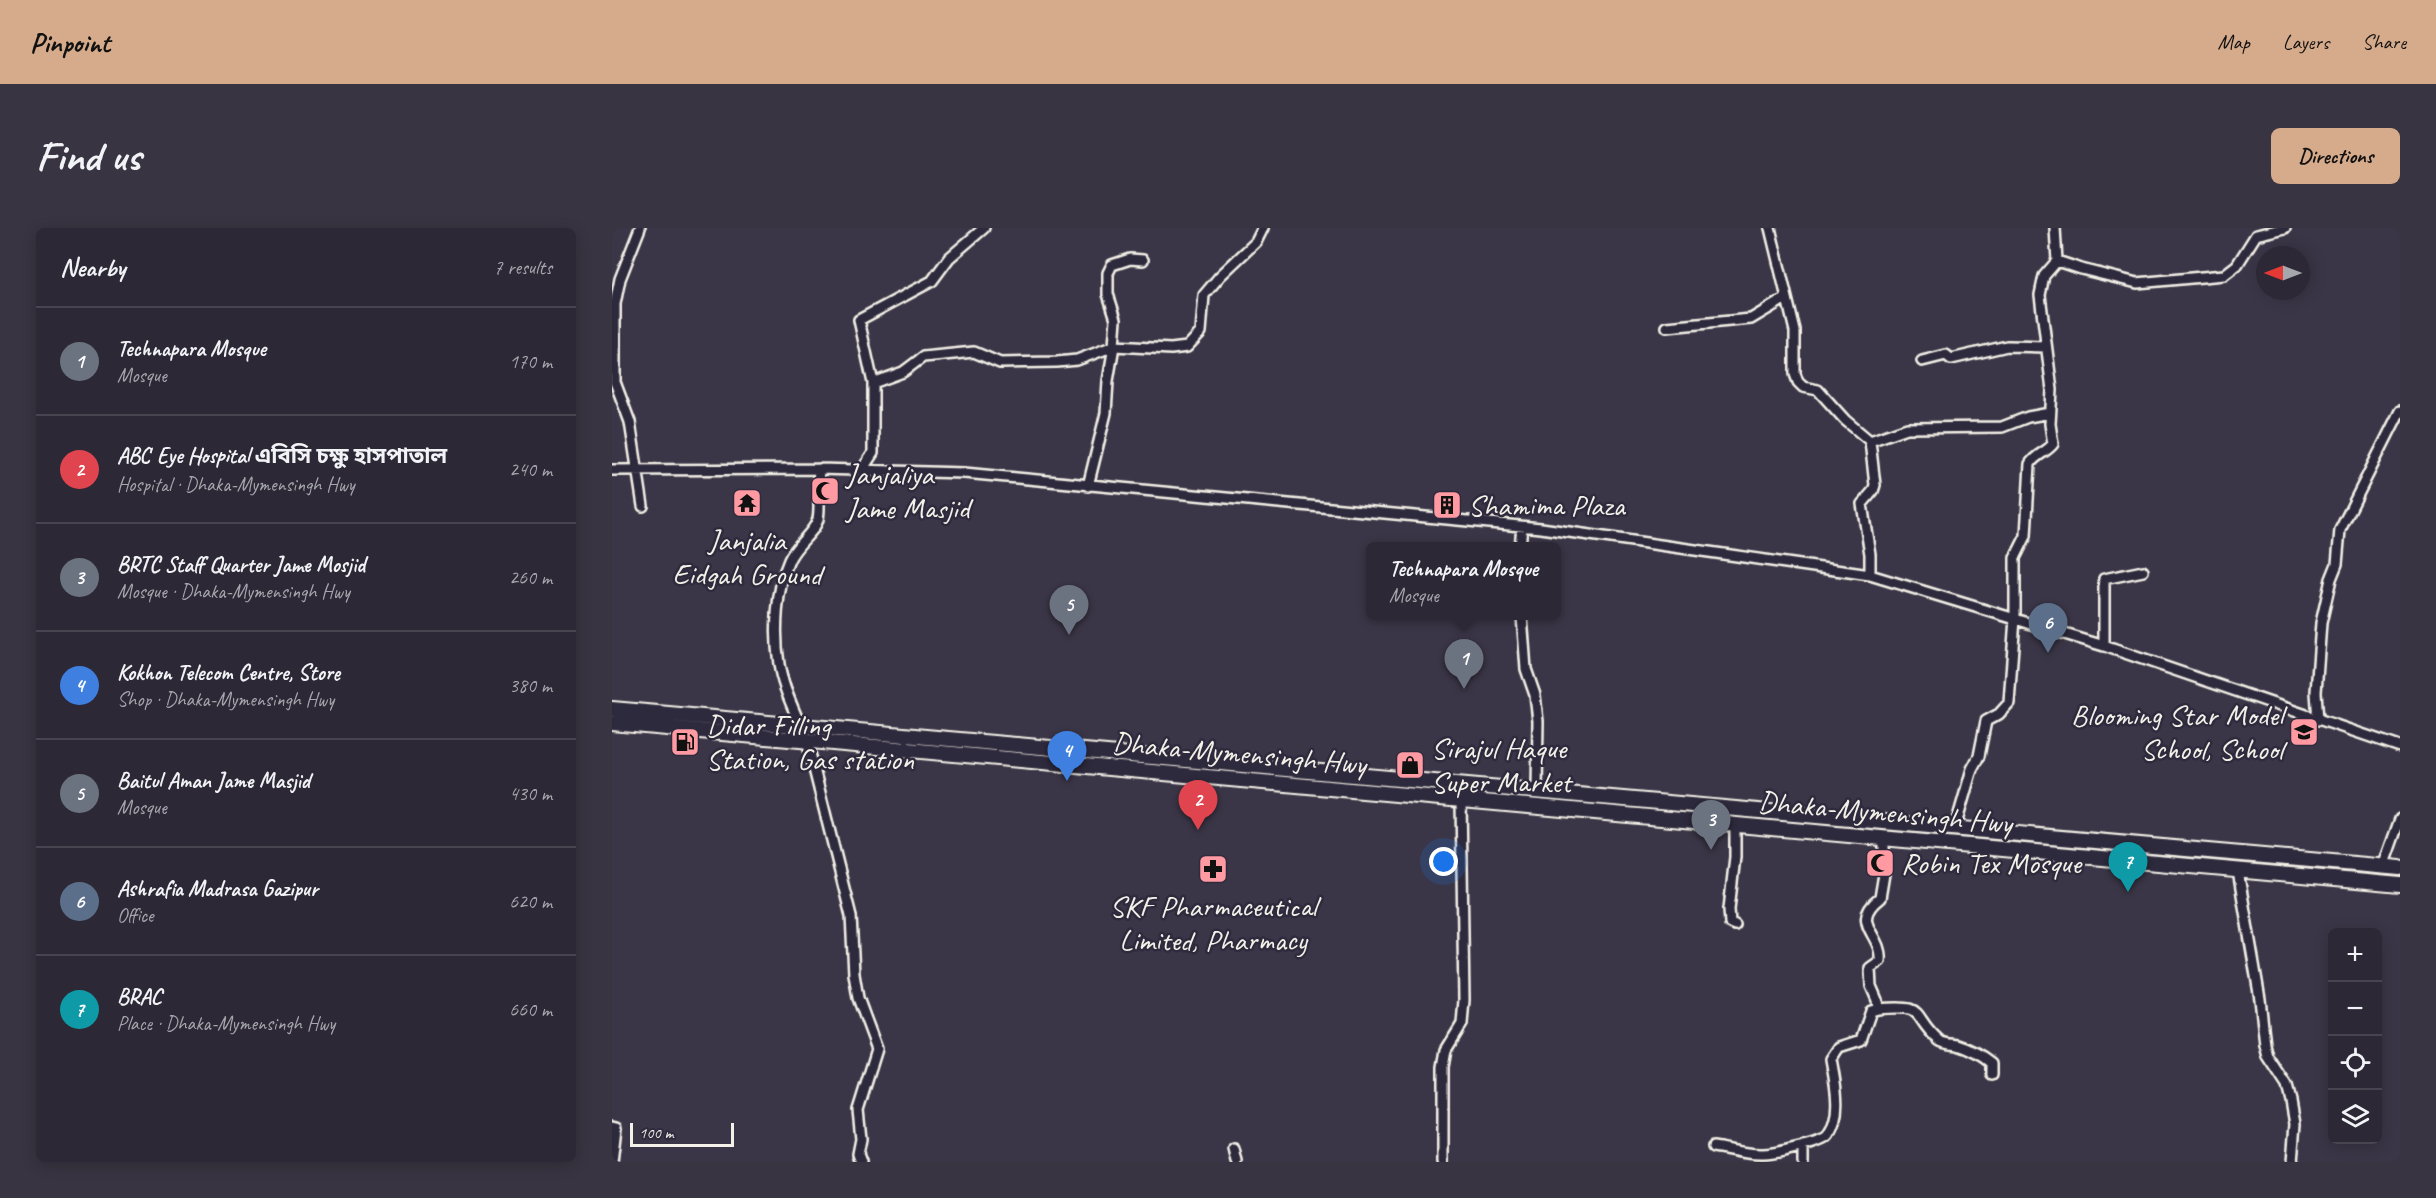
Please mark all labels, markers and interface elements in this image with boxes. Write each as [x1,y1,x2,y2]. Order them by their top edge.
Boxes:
text: Pinpoint [30,25,110,60]
text: Map [2217,29,2250,55]
text: Layers [2283,29,2329,55]
text: Share [2362,29,2406,55]
button: Directions [2271,128,2400,184]
text: Find us [36,130,141,183]
north arrow [2256,246,2310,300]
text: Nearby [60,251,125,284]
text: 7 results [493,255,552,280]
text: Technapara Mosque [117,335,266,363]
text: 1 [75,349,84,374]
text: 170 m [509,349,552,374]
text: Mosque [117,363,167,388]
text: ABC Eye Hospital এবিসি চক্ষু হাসপাতাল [117,442,447,470]
place label: Janjaliya Jame Masjid [844,455,974,527]
text: 2 [75,457,84,482]
text: 240 m [509,457,552,482]
text: Hospital · Dhaka-Mymensingh Hwy [117,472,355,497]
mosque icon: Janjaliya Jame Masjid [809,475,841,507]
place label: Shamima Plaza [1468,486,1626,524]
temple icon: Janjalia Eidgah Ground [731,487,763,519]
building icon: Shamima Plaza [1431,489,1463,521]
place label: Janjalia Eidgah Ground [672,521,826,593]
popup [1366,542,1561,620]
text: BRTC Staff Quarter Jame Mosjid [117,551,365,579]
text: Technapara Mosque [1389,555,1538,583]
text: 3 [75,565,84,590]
text: 260 m [509,565,552,590]
text: Mosque · Dhaka-Mymensingh Hwy [117,579,350,604]
text: Mosque [1389,583,1439,608]
pin: 5 [1050,586,1088,635]
pin: 6 [2028,604,2068,653]
pin: 1 [1444,640,1484,689]
text: Kokhon Telecom Centre, Store [117,659,340,687]
text: 4 [75,673,84,698]
text: 380 m [509,673,552,698]
text: Shop · Dhaka-Mymensingh Hwy [117,687,334,712]
place label: Blooming Star Model School, School [2071,696,2288,768]
place label: Didar Filling Station, Gas station [706,706,915,778]
school or university icon: Blooming Star Model School, School [2288,716,2320,748]
street label: Dhaka-Mymensingh Hwy [1111,723,1370,783]
fuel station icon: Didar Filling Station, Gas station [669,726,701,758]
place label: Sirajul Haque Super Market [1431,729,1574,801]
pin: 4 [1048,732,1086,781]
shop icon: Sirajul Haque Super Market [1394,749,1426,781]
text: Baitul Aman Jame Masjid [117,767,310,795]
pin: 2 [1178,780,1218,830]
text: 5 [75,781,84,806]
text: 430 m [509,781,552,806]
street label: Dhaka-Mymensingh Hwy [1757,782,2016,842]
text: Mosque [117,795,167,820]
pin: 3 [1692,800,1730,850]
pin: 7 [2108,842,2148,892]
place label: Robin Tex Mosque [1901,844,2083,882]
your location [1429,847,1458,876]
mosque icon: Robin Tex Mosque [1864,847,1896,879]
pharmacy icon: SKF Pharmaceutical Limited, Pharmacy [1197,853,1229,885]
text: Ashrafia Madrasa Gazipur [117,875,318,903]
place label: SKF Pharmaceutical Limited, Pharmacy [1109,887,1321,959]
text: 6 [75,889,84,914]
text: 620 m [509,889,552,914]
text: Office [117,903,154,928]
map controls [2328,928,2382,1144]
button: + [2328,928,2382,982]
button: − [2328,982,2382,1036]
text: BRAC [117,983,162,1011]
text: 7 [75,997,84,1022]
text: 660 m [509,997,552,1022]
text: Place · Dhaka-Mymensingh Hwy [117,1011,335,1036]
button: locate [2328,1036,2382,1090]
button: layers [2328,1090,2382,1144]
scale bar [630,1120,734,1148]
text: 100 m [639,1123,673,1143]

